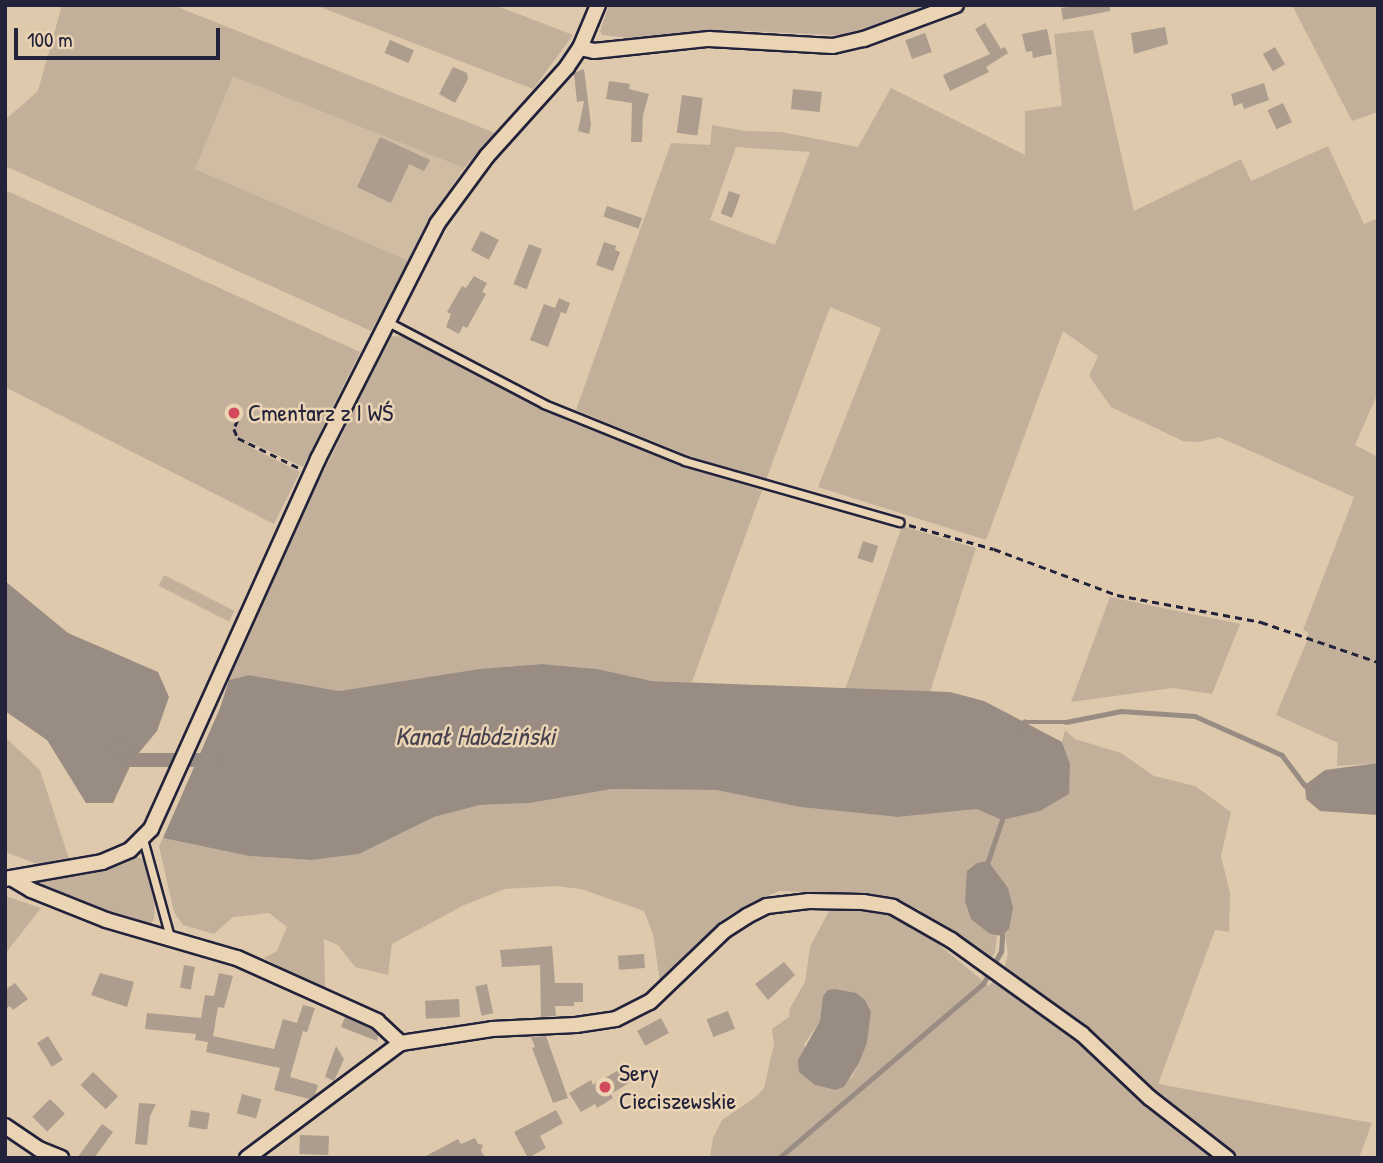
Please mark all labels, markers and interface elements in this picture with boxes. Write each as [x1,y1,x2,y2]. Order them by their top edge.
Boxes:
scale bar [18,14,224,58]
text: 100 m [27,25,73,54]
place label: Cmentarz z I WŚ [248,399,393,427]
marker: Cmentarz z I WŚ [226,405,242,421]
water label: Kanał Habdziński [395,720,555,752]
place label: Sery Cieciszewskie [619,1059,736,1115]
marker: Sery Cieciszewskie [597,1079,613,1095]

